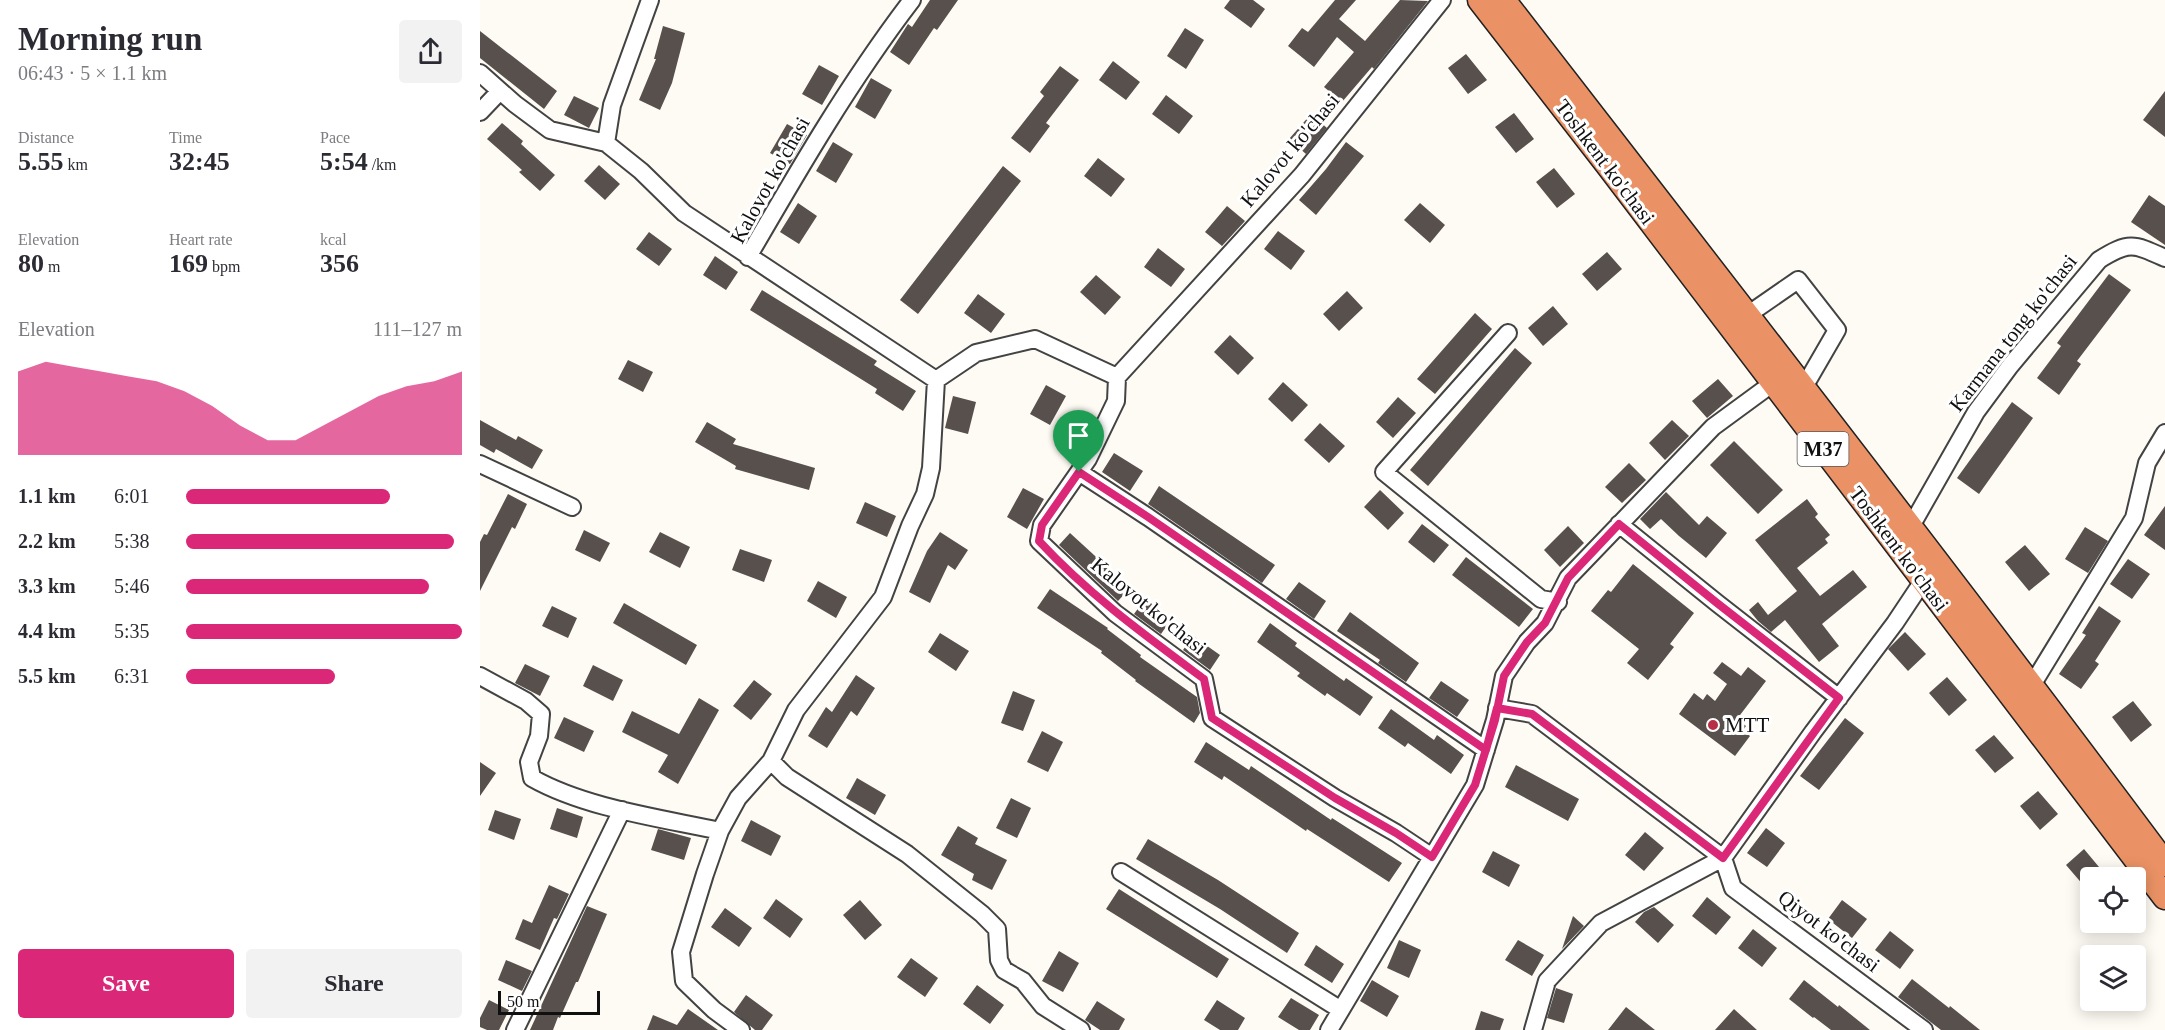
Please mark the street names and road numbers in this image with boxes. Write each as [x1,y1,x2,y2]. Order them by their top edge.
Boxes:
street label: Kalovot ko'chasi [1236,88,1345,212]
street label: Toshkent ko'chasi [1550,95,1660,229]
street label: Kalovot ko'chasi [725,112,815,247]
street label: Karmana tong ko'chasi [1944,250,2082,416]
road number: M37 [1798,432,1848,466]
street label: Toshkent ko'chasi [1844,482,1954,616]
street label: Kalovot ko'chasi [1087,552,1211,660]
street label: Qiyot ko'chasi [1773,885,1885,977]

